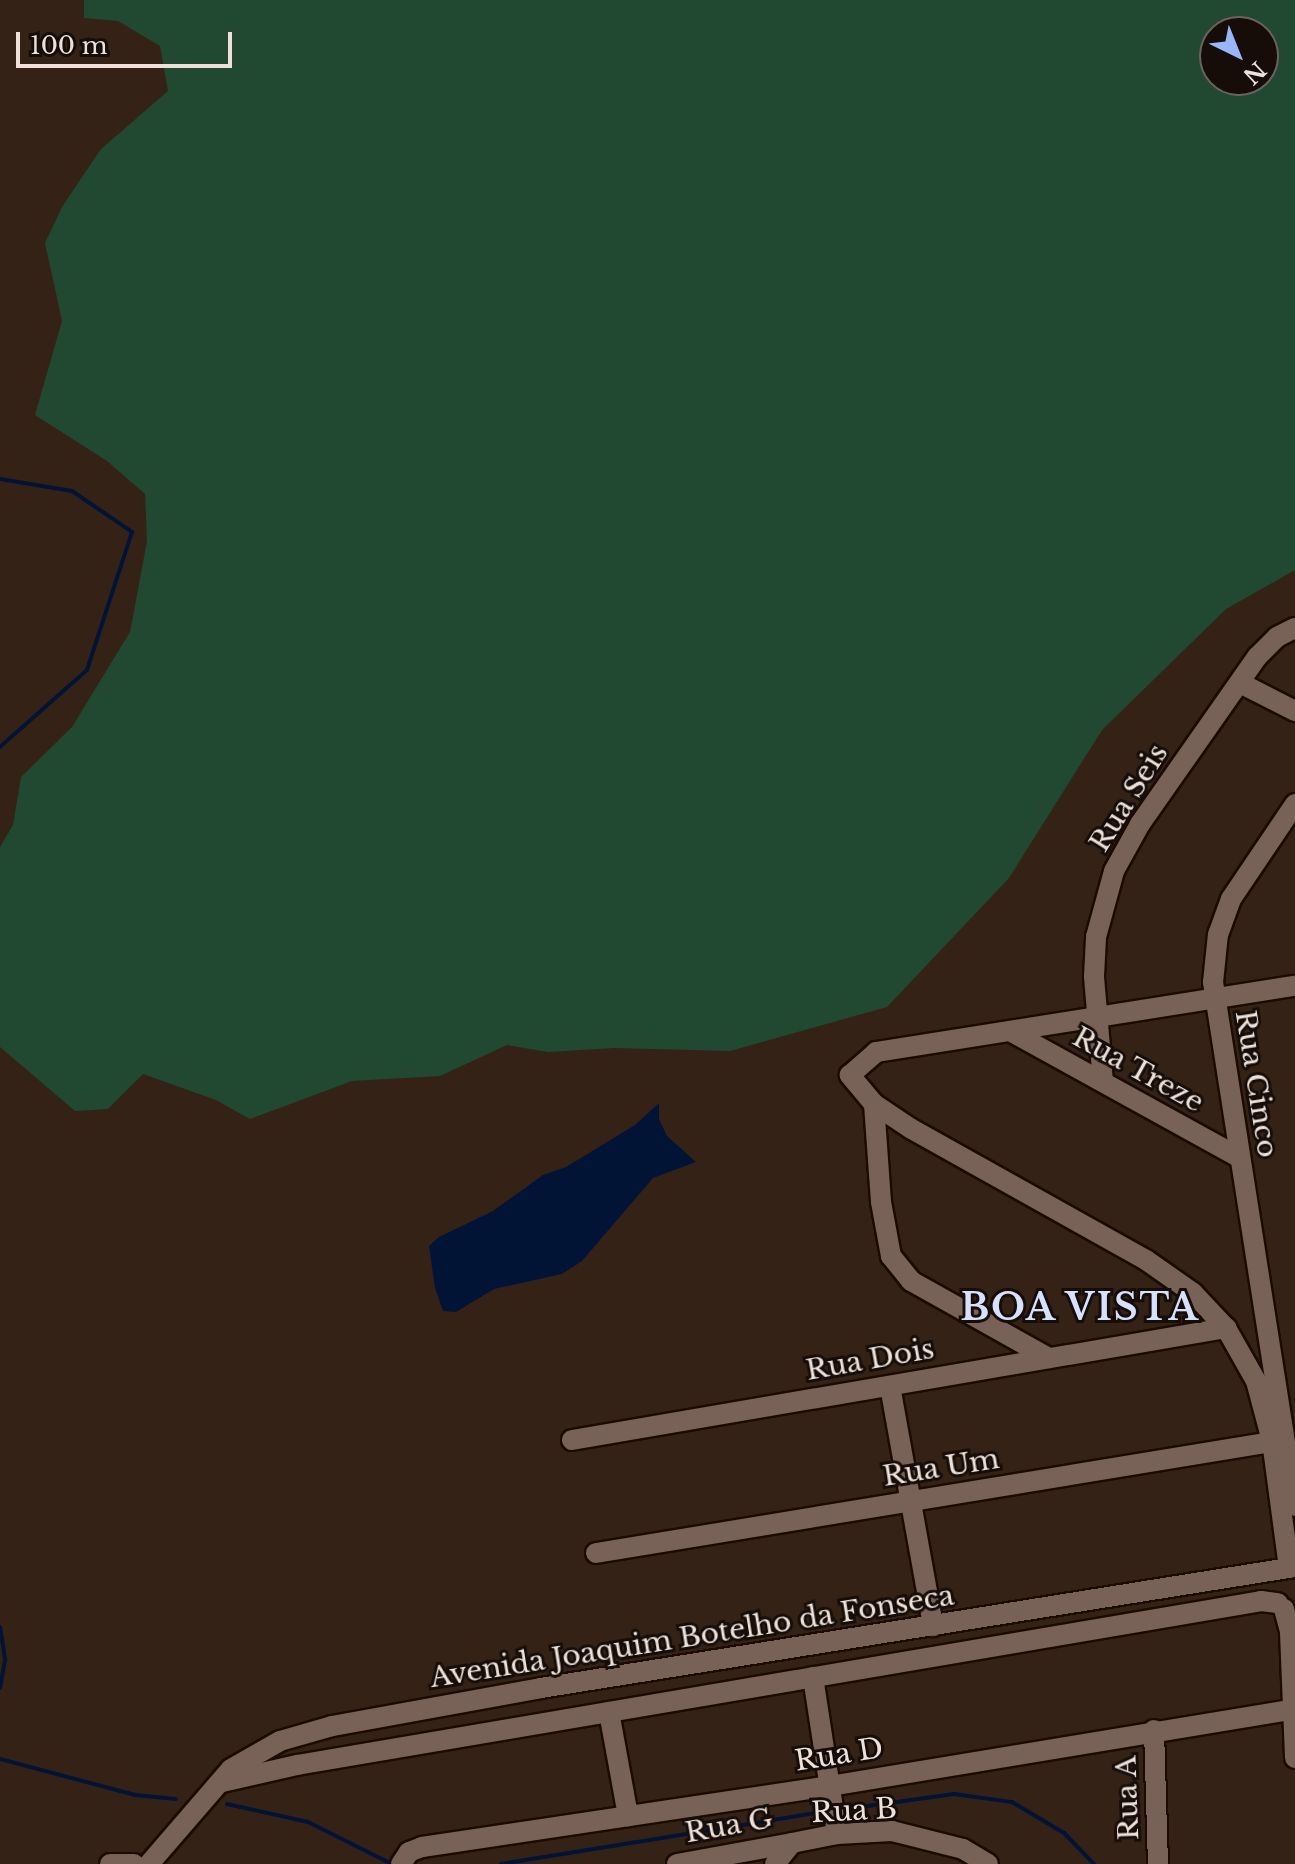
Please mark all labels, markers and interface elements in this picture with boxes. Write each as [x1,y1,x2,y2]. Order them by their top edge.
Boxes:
scale bar [20,16,236,66]
north arrow [1199,16,1279,96]
text: 100 m [30,31,108,60]
text: N [1238,56,1271,89]
street label: Rua Seis [1083,738,1175,858]
street label: Rua Cinco [1228,1008,1284,1160]
street label: Rua Treze [1066,1020,1210,1120]
district label: BOA VISTA [959,1286,1201,1330]
street label: Rua Dois [803,1332,937,1388]
street label: Rua Um [880,1442,1002,1494]
street label: Avenida Joaquim Botelho da Fonseca [427,1579,957,1695]
street label: Rua D [792,1731,886,1779]
street label: Rua A [1110,1754,1146,1842]
street label: Rua B [810,1792,898,1830]
street label: Rua G [682,1802,776,1850]

